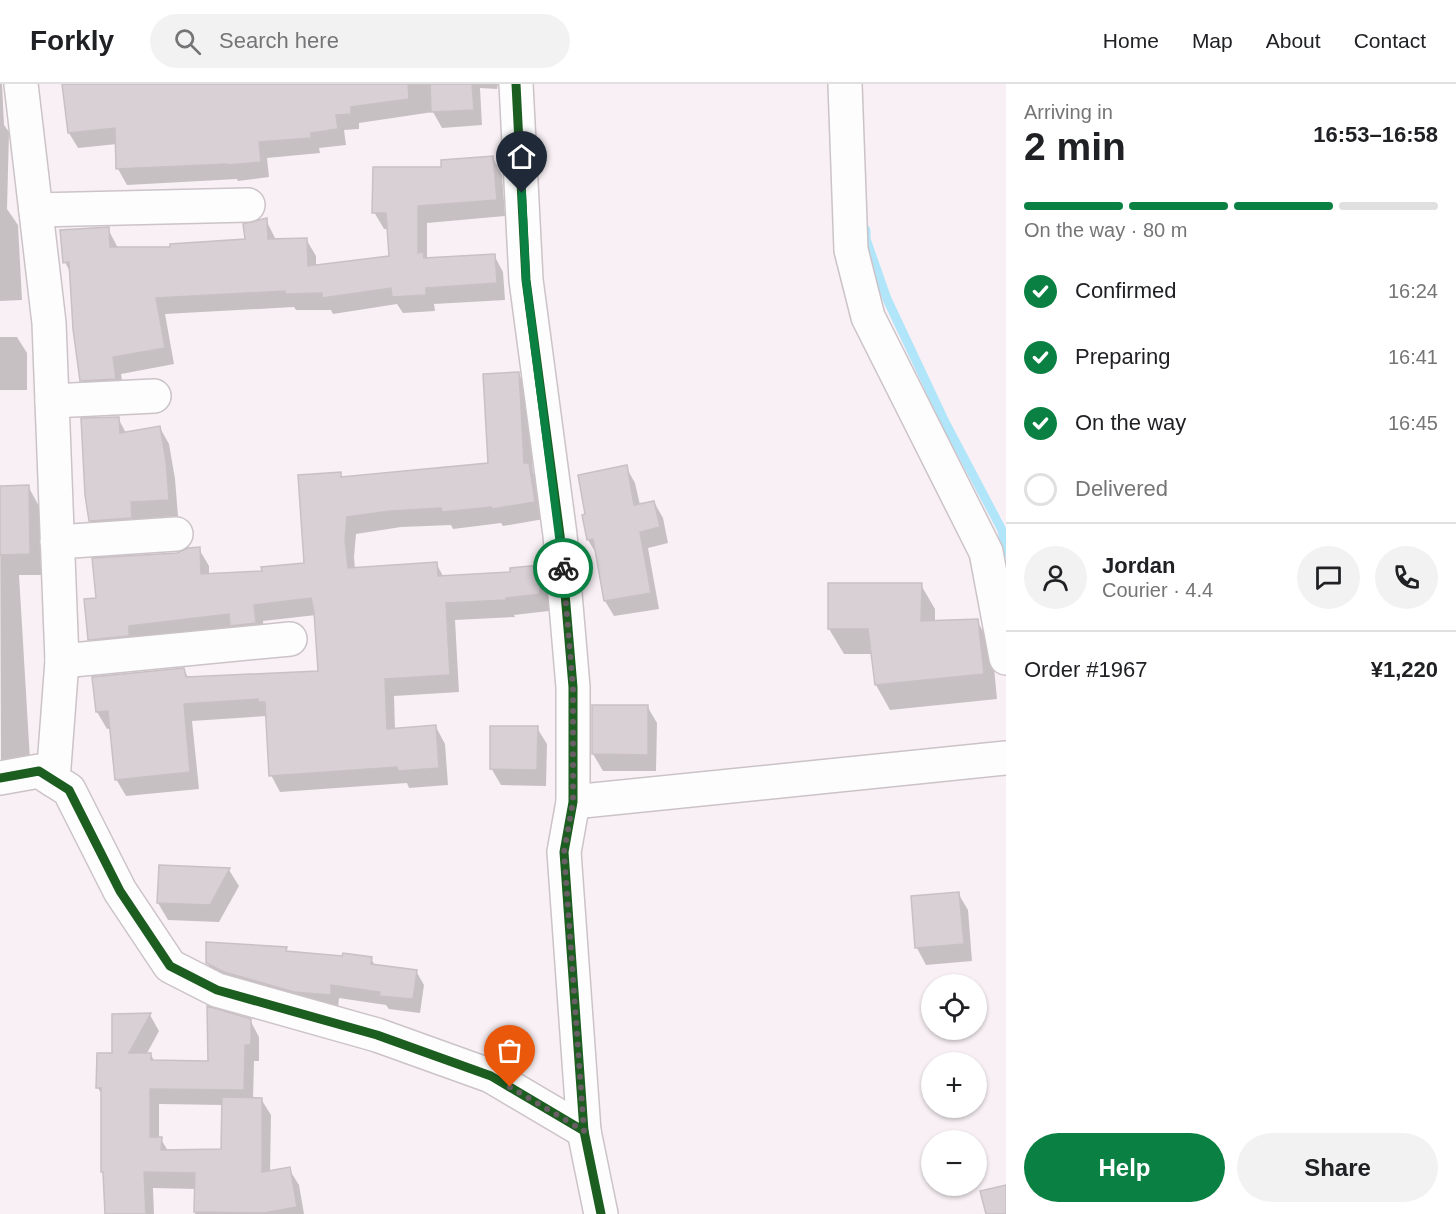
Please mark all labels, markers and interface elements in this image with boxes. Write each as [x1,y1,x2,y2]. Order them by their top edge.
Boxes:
search box [150,14,570,68]
text: Forkly [30,25,114,56]
icon: search [171,25,204,58]
text: Search here [219,28,339,53]
text: Home [1103,29,1159,52]
text: Map [1192,29,1233,52]
text: About [1266,29,1321,52]
text: Contact [1354,29,1426,52]
text: Arriving in [1024,101,1113,123]
text: 16:53–16:58 [1313,122,1438,147]
text: 2 min [1024,125,1126,168]
pin [496,131,547,193]
icon: home [505,140,538,173]
text: On the way · 80 m [1024,219,1187,241]
icon: check [1024,275,1057,308]
text: Confirmed [1075,278,1176,303]
text: 16:24 [1388,280,1438,302]
icon: check [1024,341,1057,374]
text: Preparing [1075,344,1170,369]
text: 16:41 [1388,346,1438,368]
icon: check [1024,407,1057,440]
text: On the way [1075,410,1186,435]
text: 16:45 [1388,412,1438,434]
text: Delivered [1075,476,1168,501]
courier [533,538,593,598]
button: person [1024,546,1087,609]
button: chat [1297,546,1360,609]
button: phone [1375,546,1438,609]
icon: bike [547,552,580,585]
text: Jordan [1102,553,1175,578]
text: Courier · 4.4 [1102,579,1213,601]
text: Order #1967 [1024,657,1148,682]
text: ¥1,220 [1371,657,1438,682]
map controls [921,974,987,1196]
button: locate [921,974,987,1040]
pin [484,1025,535,1087]
icon: bag [493,1034,526,1067]
button: + [921,1052,987,1118]
button: − [921,1130,987,1196]
button: Help [1024,1133,1225,1202]
button: Share [1237,1133,1438,1202]

